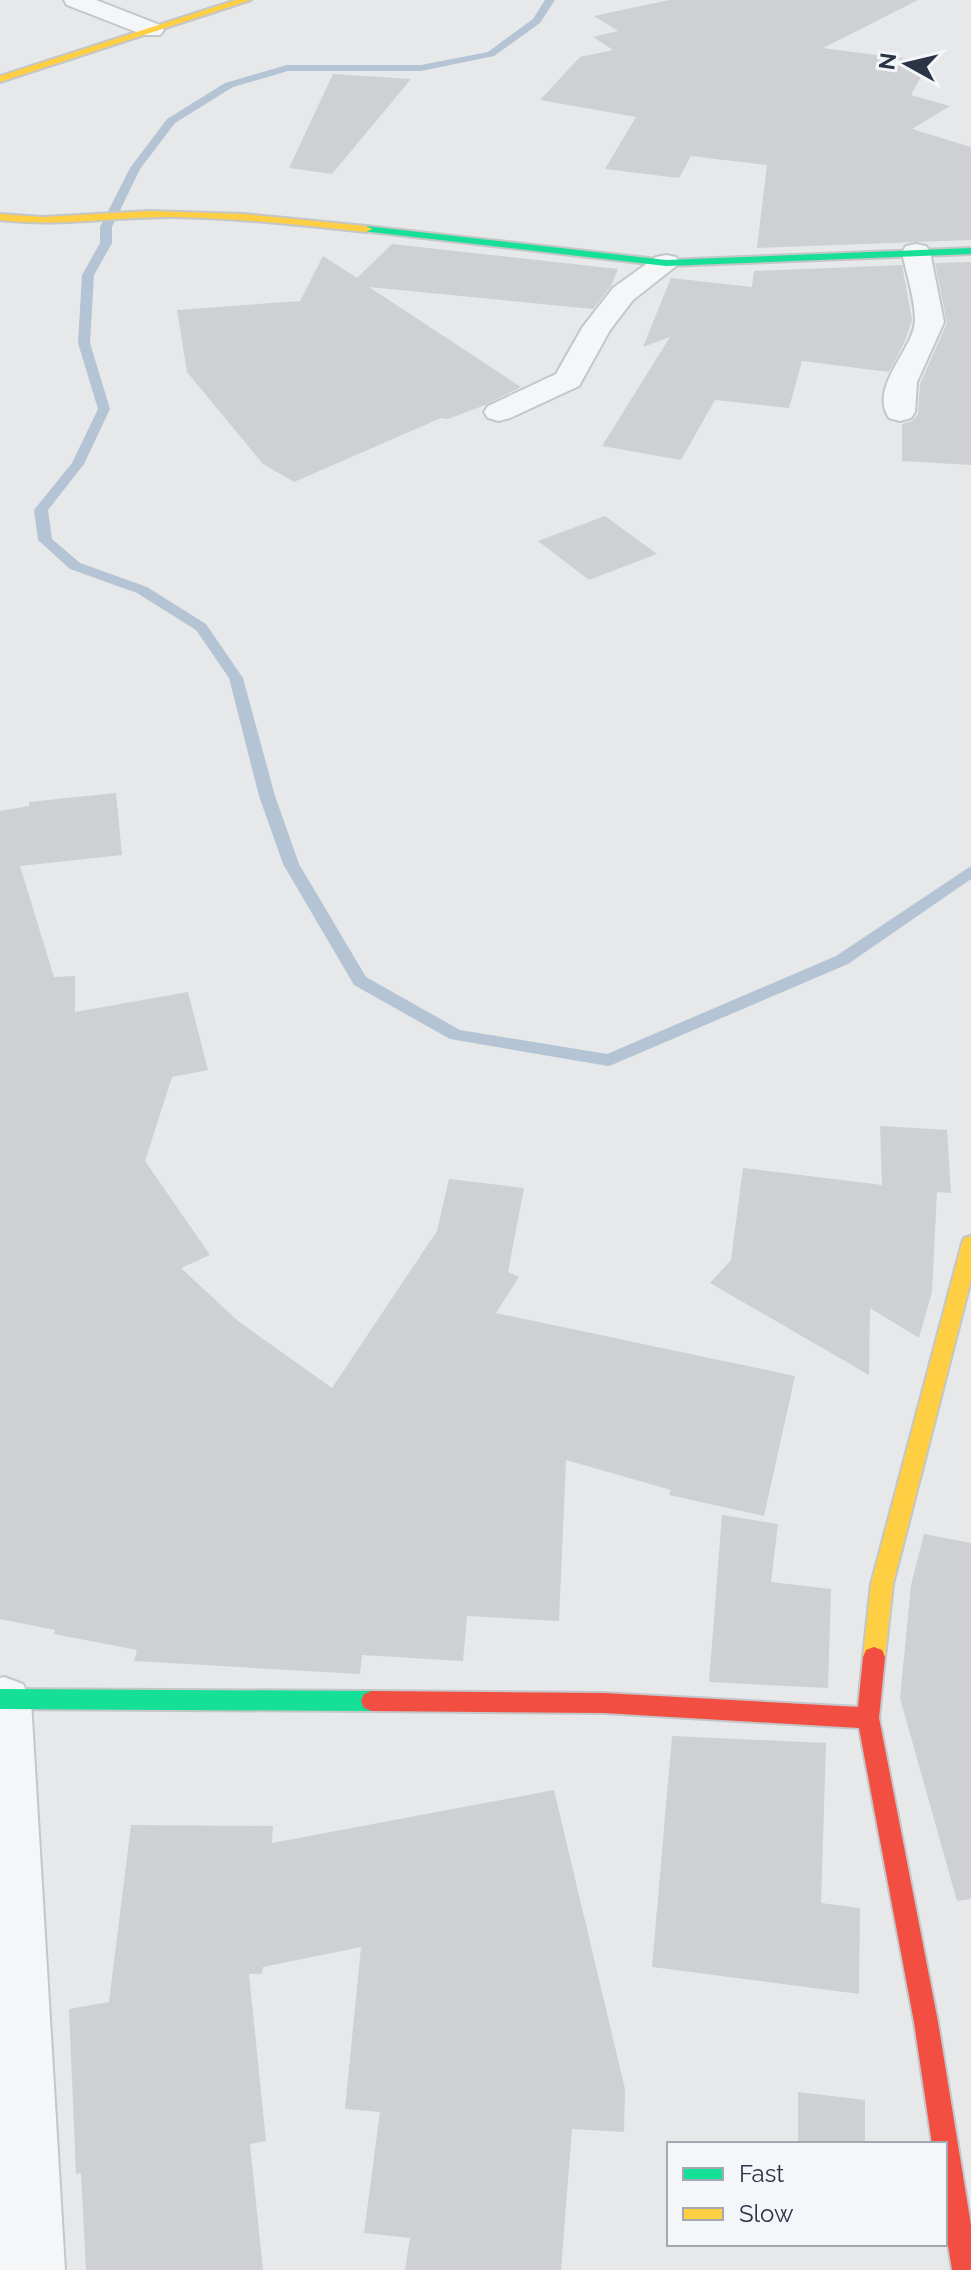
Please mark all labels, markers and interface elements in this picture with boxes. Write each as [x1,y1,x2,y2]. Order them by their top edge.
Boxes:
north arrow [867,24,947,104]
text: N [873,51,901,71]
legend [667,2142,947,2246]
text: Fast [739,2159,784,2188]
text: Slow [739,2199,794,2228]

